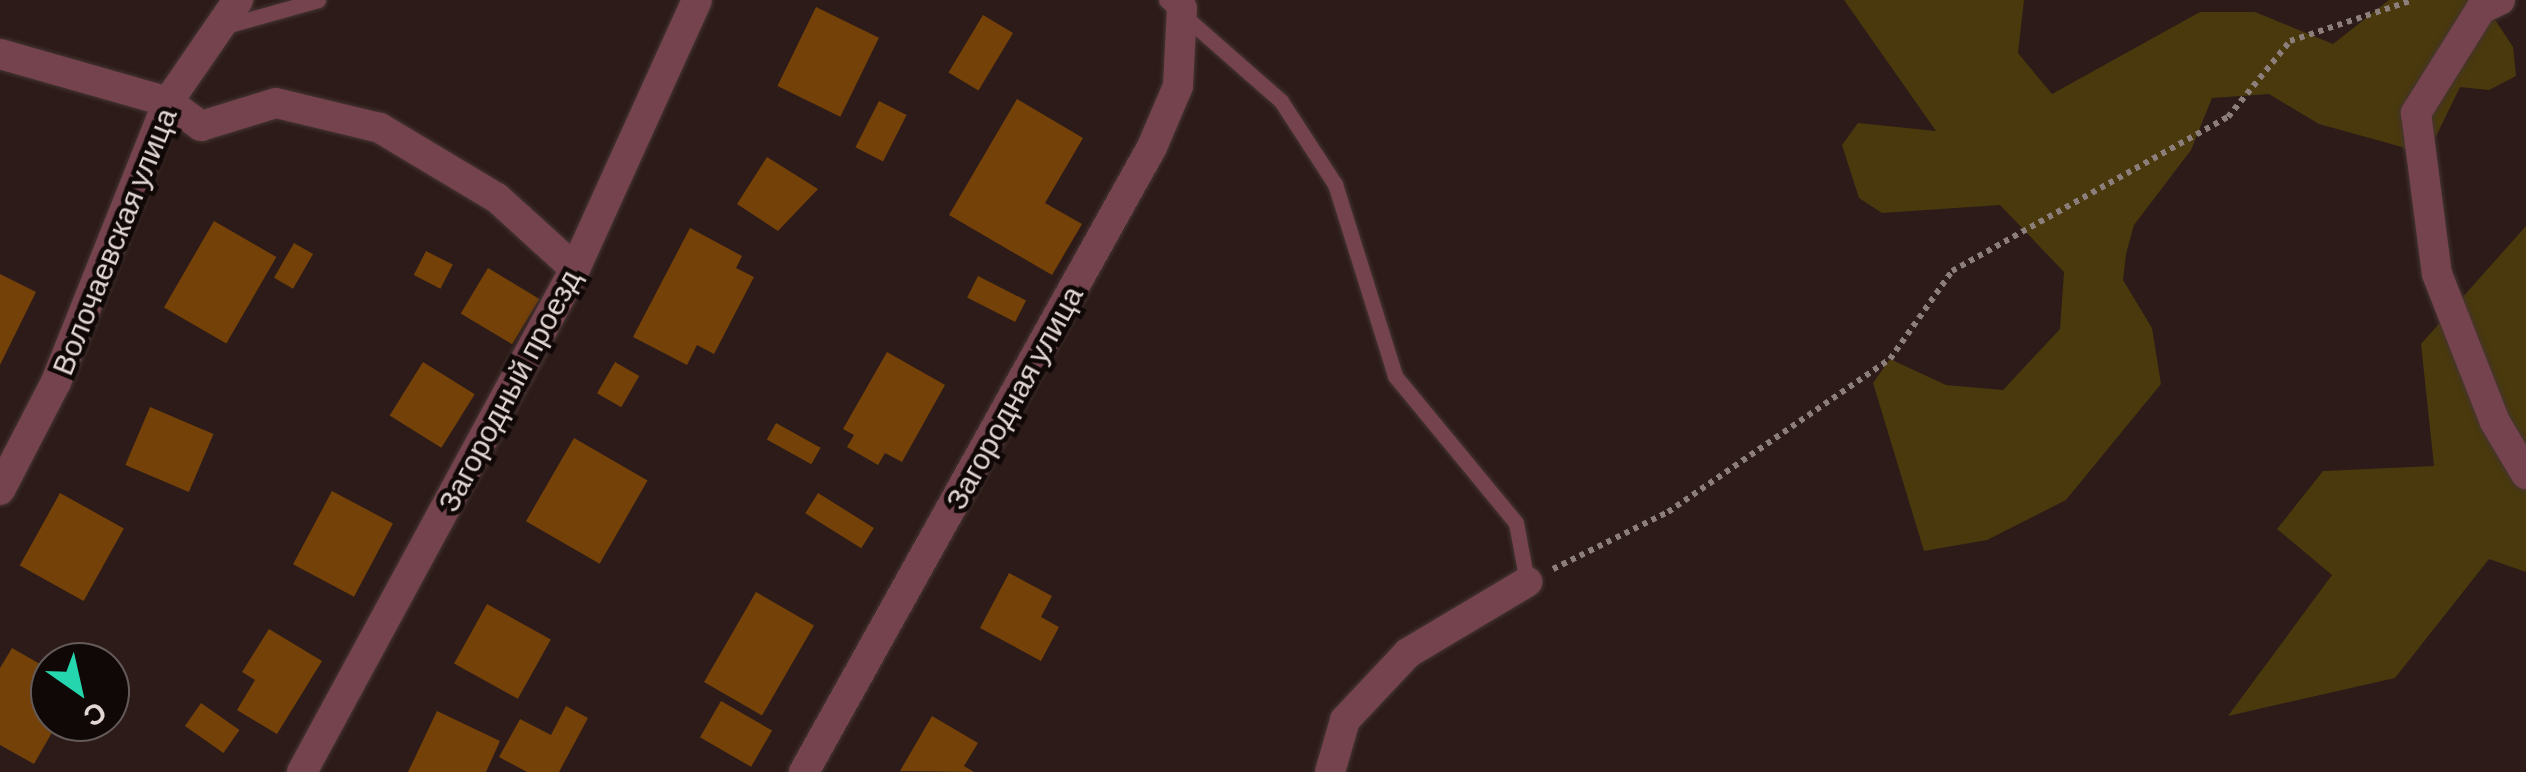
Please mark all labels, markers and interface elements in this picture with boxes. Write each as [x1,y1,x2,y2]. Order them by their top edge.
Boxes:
street label: Волочаевская улица [43,102,183,380]
street label: Загородный проезд [429,263,587,517]
street label: Загородная улица [937,279,1089,515]
north arrow [30,642,130,742]
text: С [78,695,114,735]

